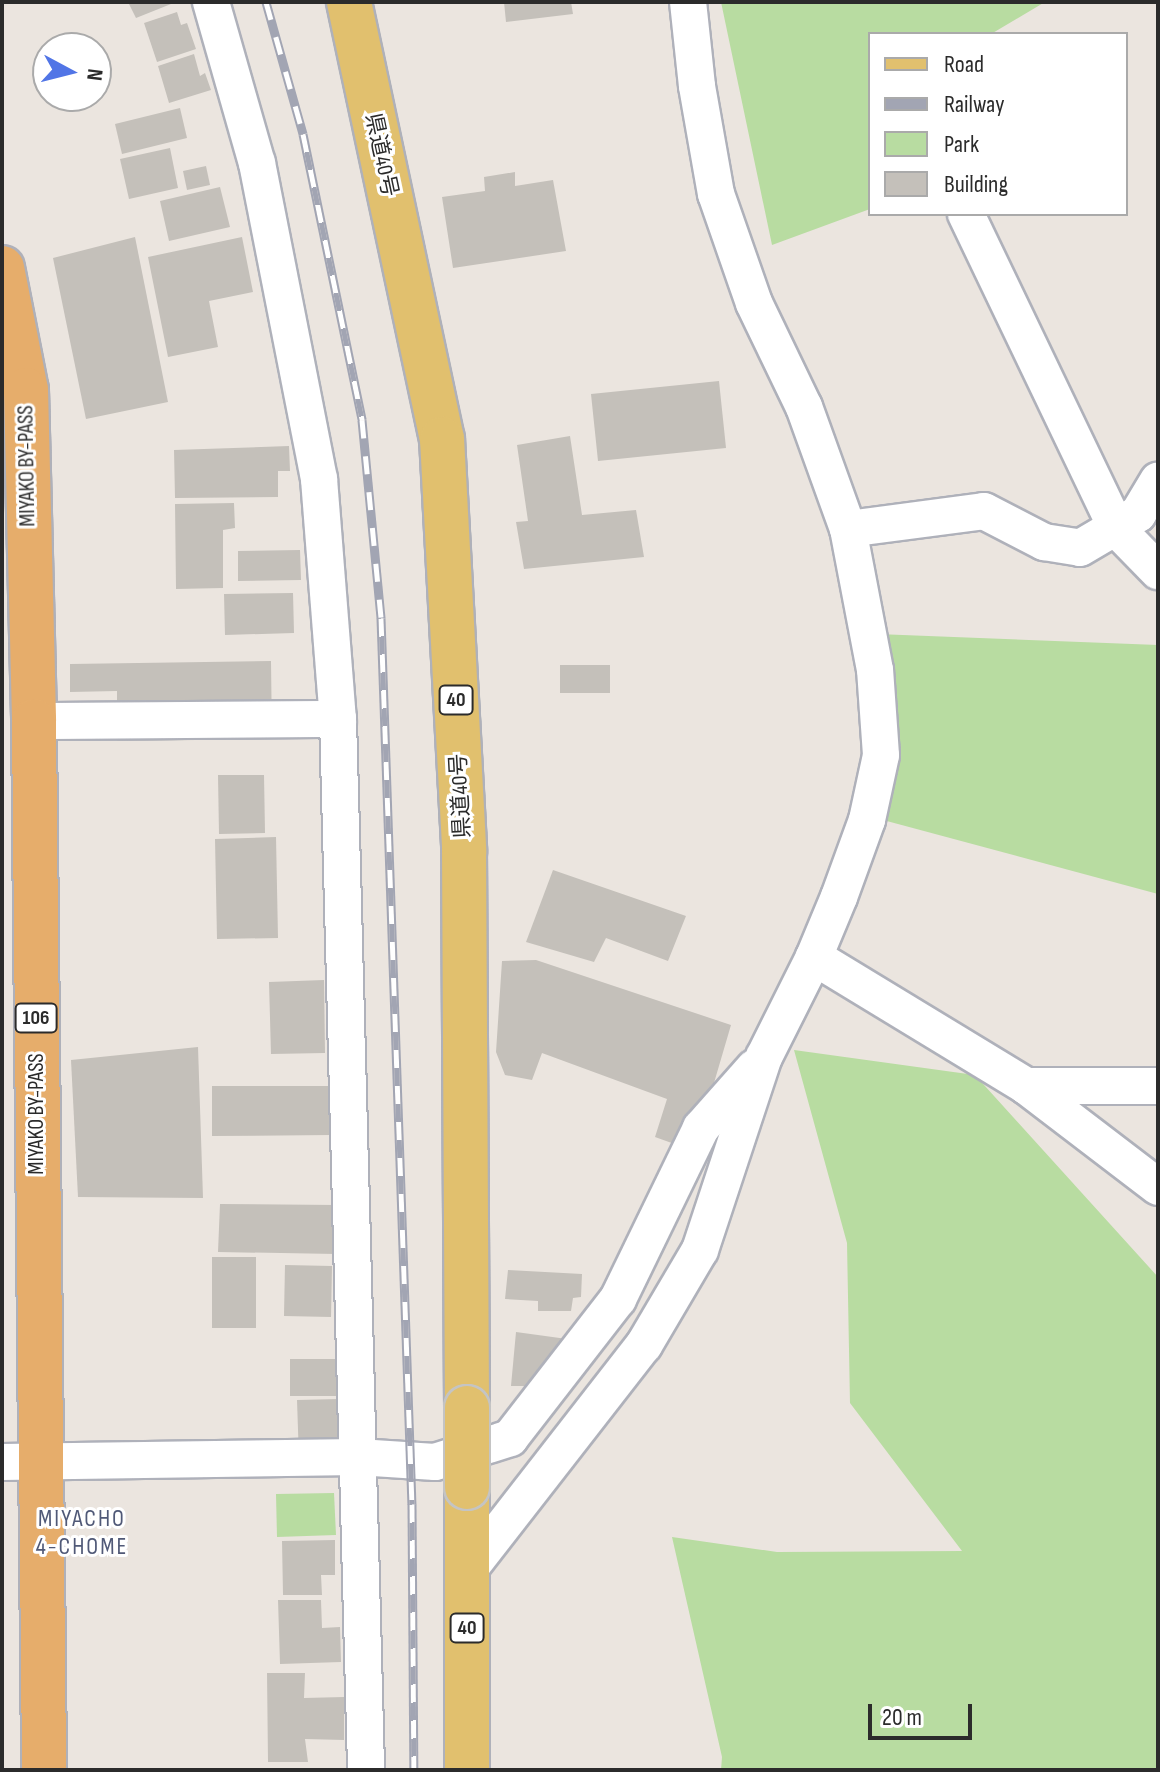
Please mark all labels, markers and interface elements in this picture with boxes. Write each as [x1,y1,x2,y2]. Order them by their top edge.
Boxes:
north arrow [32,32,112,112]
legend [868,32,1128,216]
text: Road [944,50,984,79]
text: N [80,67,108,82]
text: Railway [944,90,1004,119]
street label: 県道40号 [359,111,403,199]
text: Park [944,130,979,159]
text: Building [944,170,1008,199]
street label: MIYAKO BY-PASS [13,405,41,527]
road number: 40 [438,684,474,716]
street label: 県道40号 [446,753,476,839]
road number: 106 [14,1002,58,1034]
street label: MIYAKO BY-PASS [24,1053,50,1175]
district label: MIYACHO 4-CHOME [36,1505,128,1561]
road number: 40 [449,1612,485,1644]
scale bar [872,1688,976,1738]
text: 20 m [882,1703,922,1732]

